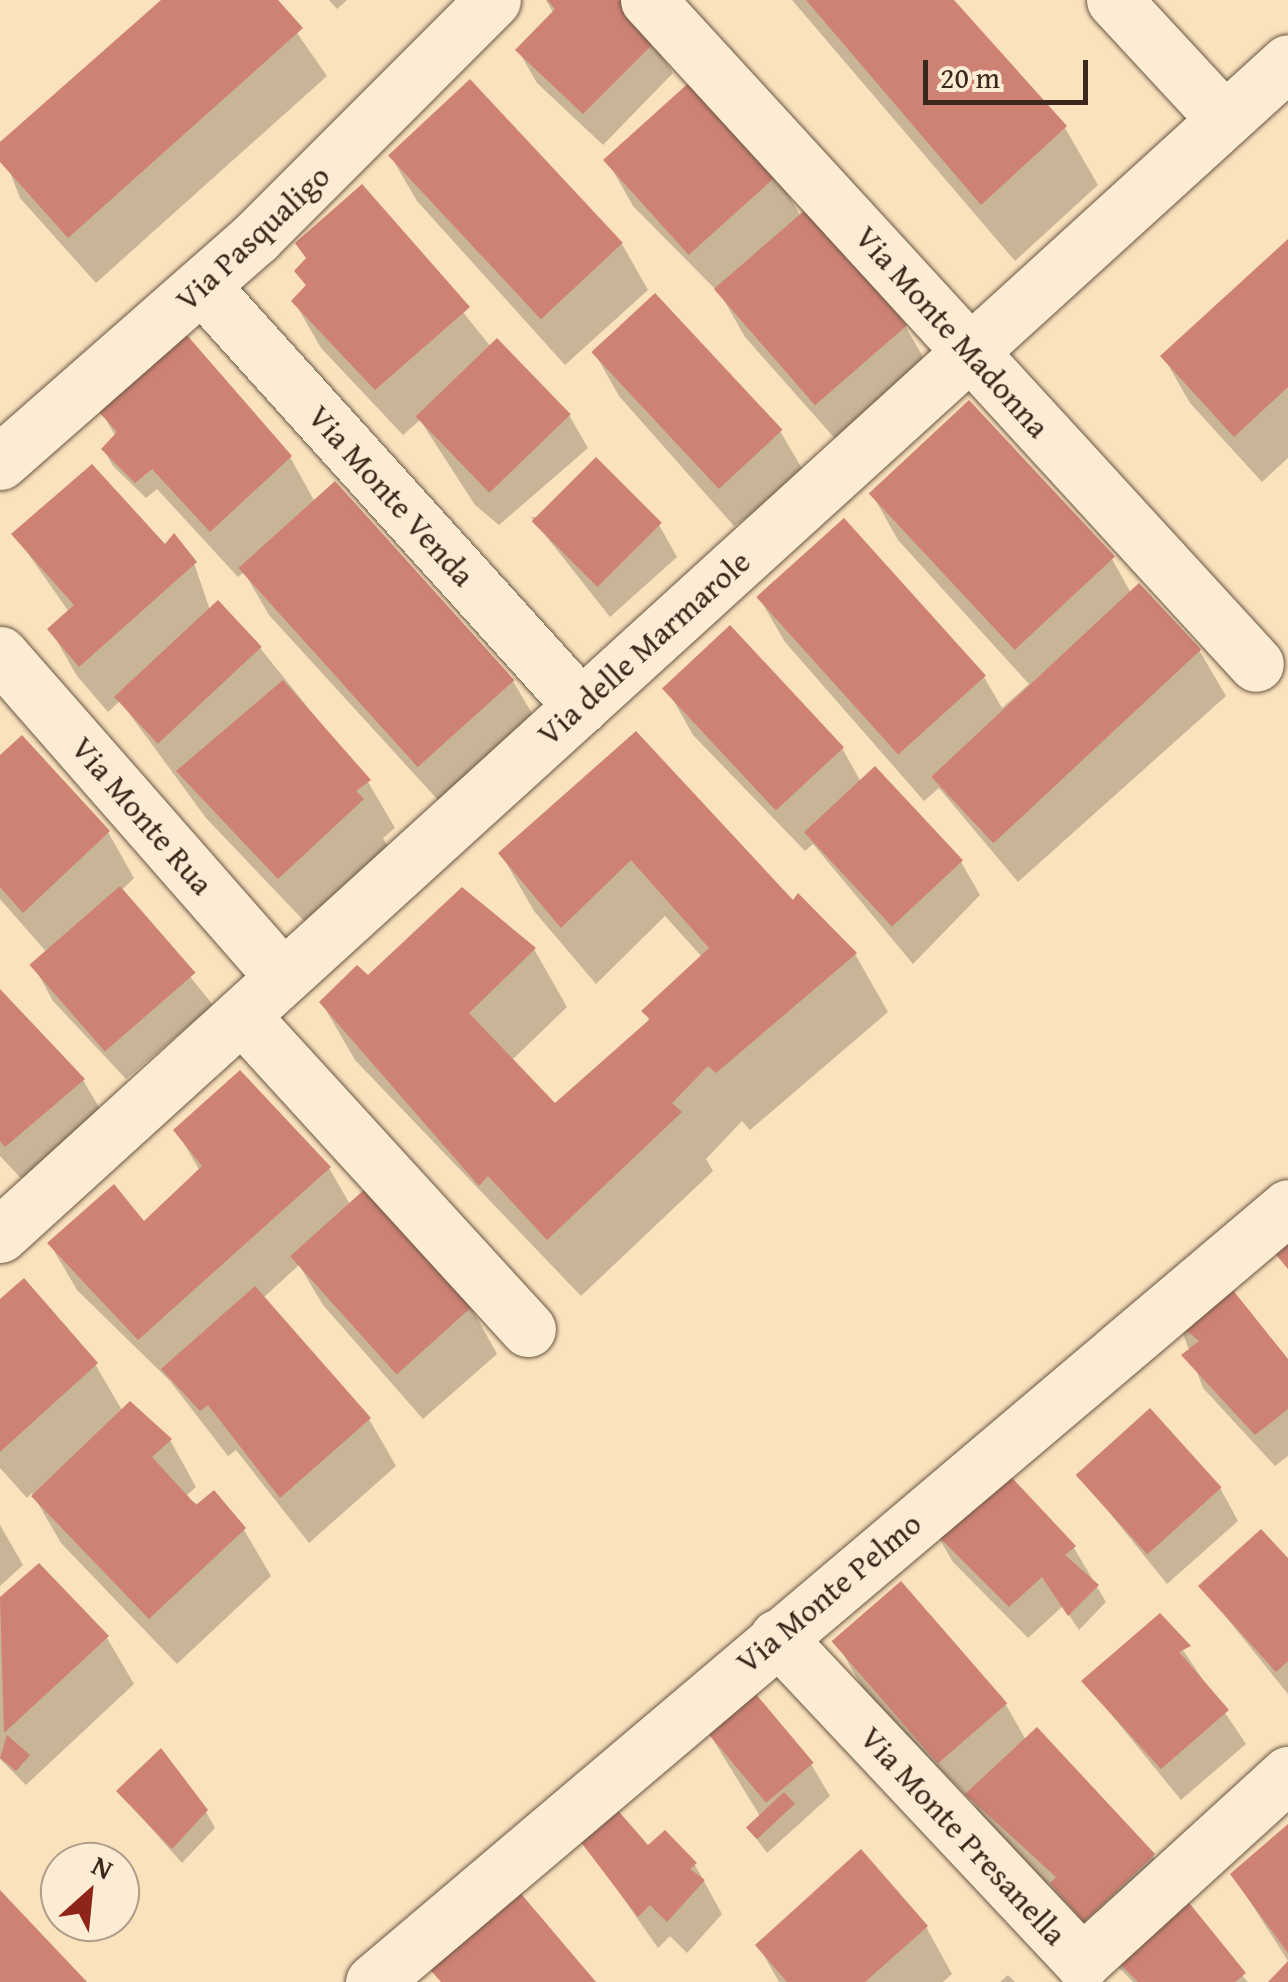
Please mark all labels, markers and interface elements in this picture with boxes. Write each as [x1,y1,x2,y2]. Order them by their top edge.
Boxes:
scale bar [928,40,1093,102]
text: 20 m [940,55,1000,99]
street label: Via Pasqualigo [168,157,338,319]
street label: Via Monte Madonna [847,218,1057,446]
street label: Via Monte Venda [300,398,482,594]
street label: Via delle Marmarole [530,542,758,754]
street label: Via Monte Rua [63,729,221,903]
street label: Via Monte Pelmo [729,1504,929,1682]
street label: Via Monte Presanella [852,1719,1074,1953]
north arrow [40,1842,140,1942]
text: N [85,1844,121,1889]

